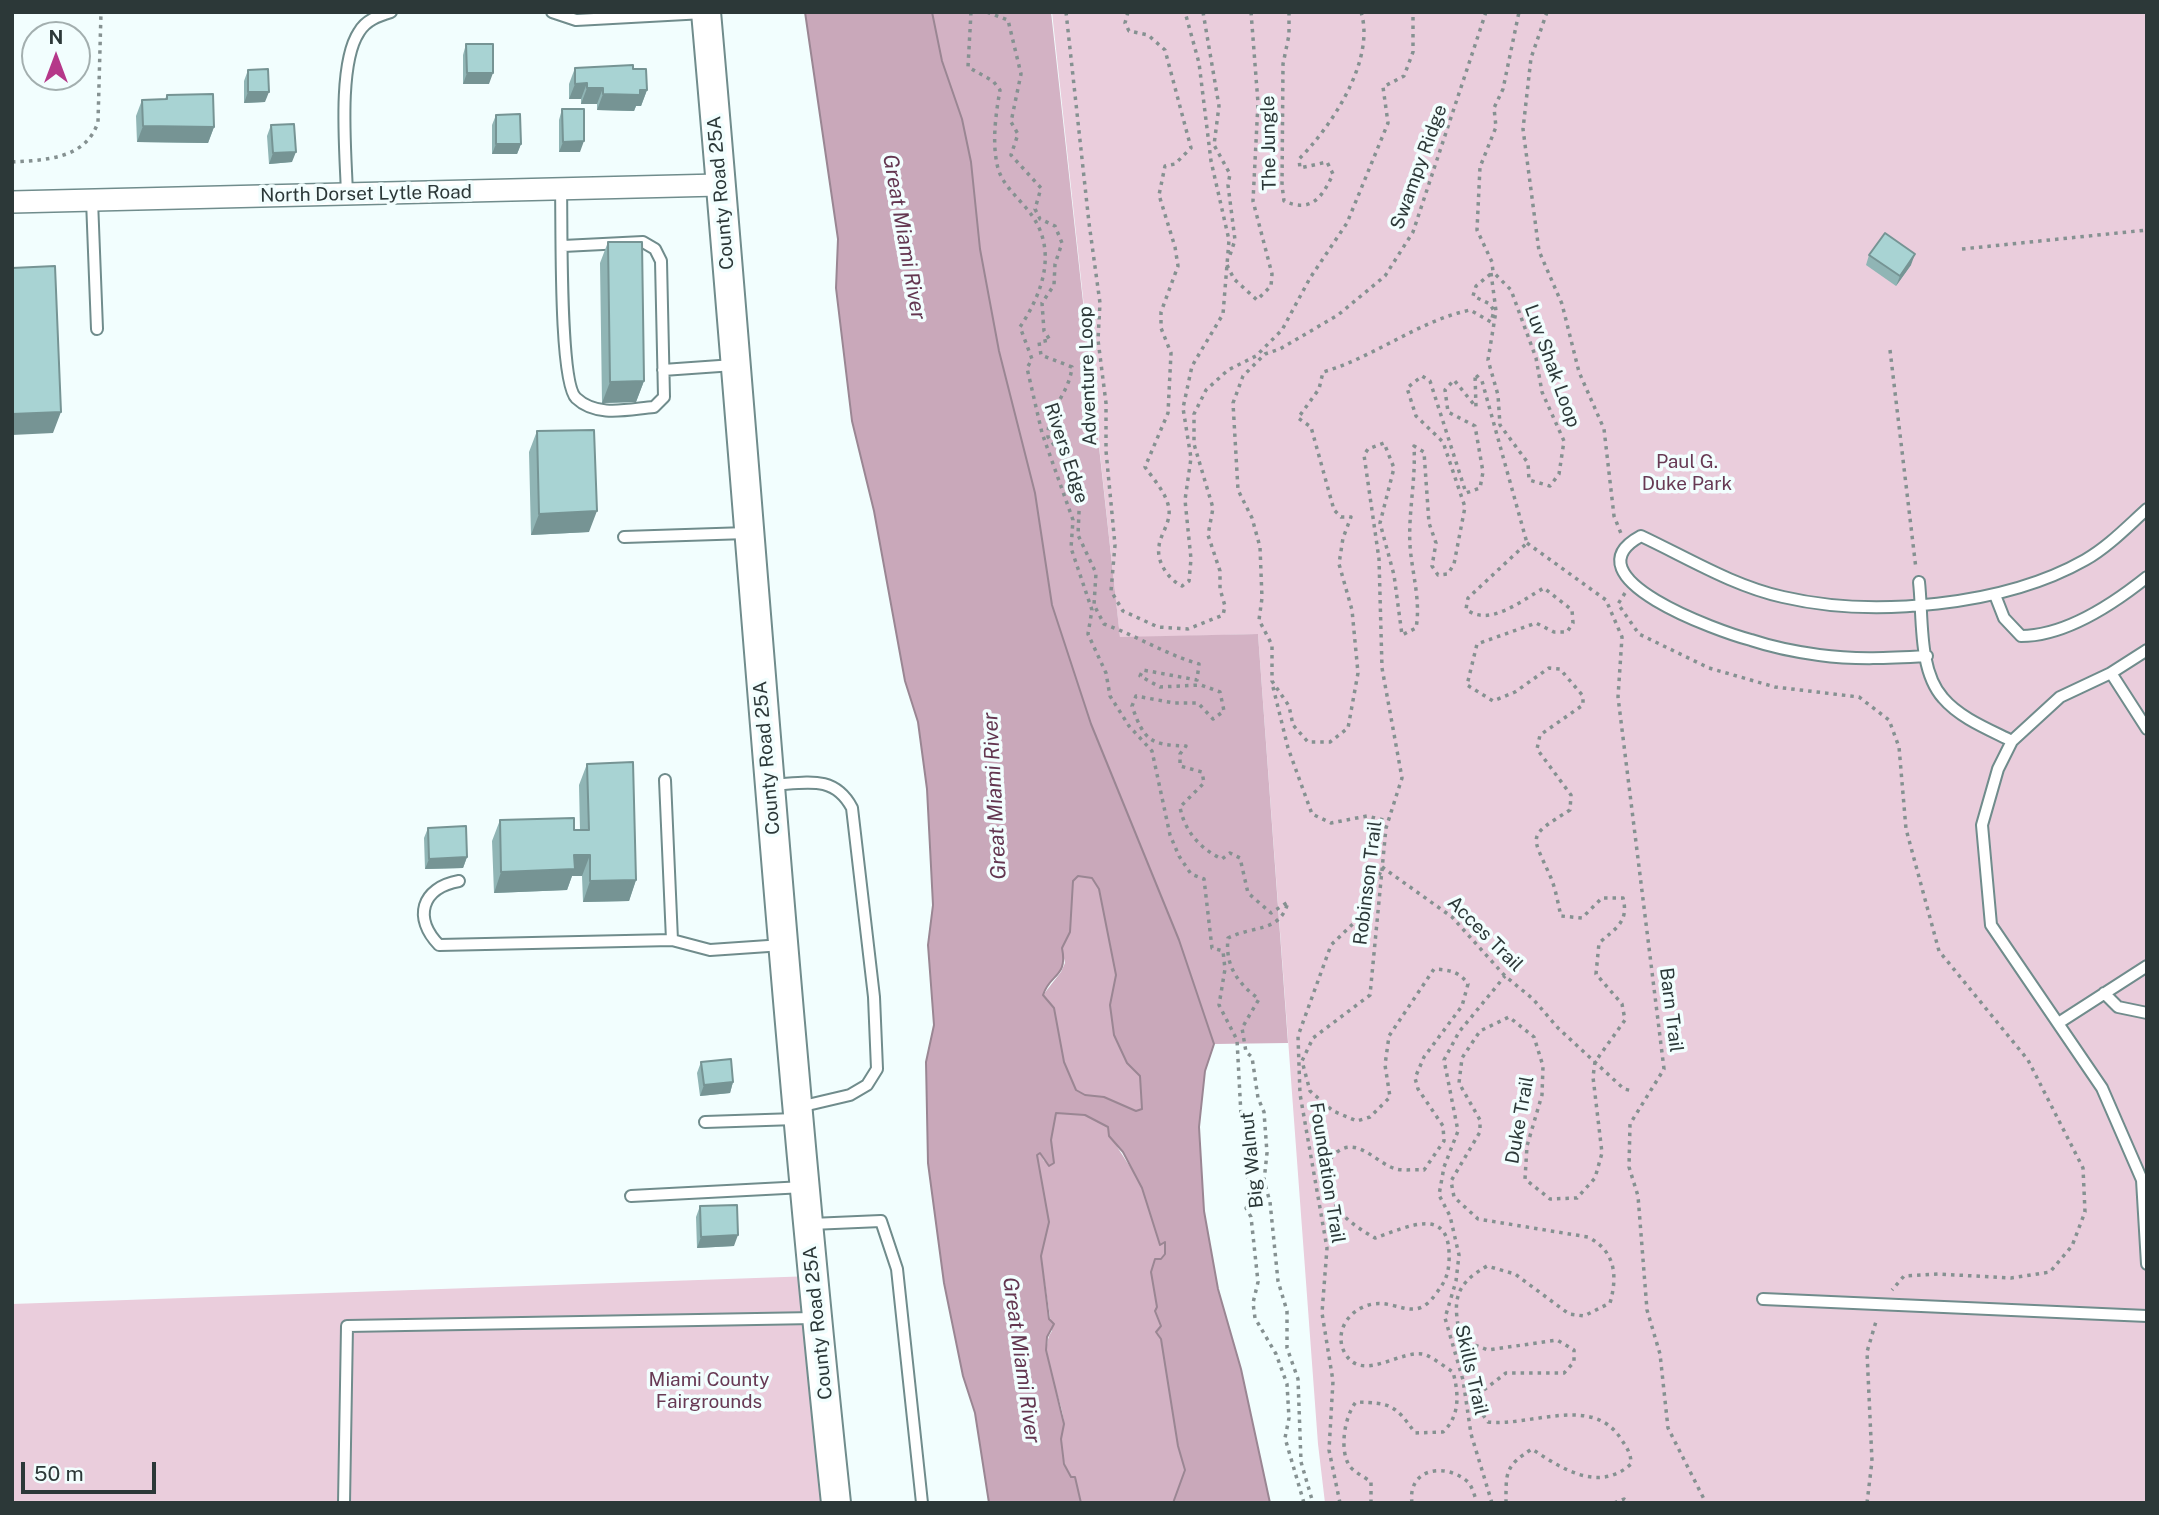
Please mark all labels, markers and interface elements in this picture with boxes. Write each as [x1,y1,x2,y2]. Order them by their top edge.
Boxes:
north arrow [21,21,91,91]
text: N [49,26,63,48]
street label: The Jungle [1257,95,1281,191]
street label: Swampy Ridge [1386,101,1452,233]
street label: County Road 25A [703,115,739,271]
water label: Great Miami River [877,152,931,322]
street label: North Dorset Lytle Road [260,181,472,207]
street label: Luv Shak Loop [1519,301,1585,431]
street label: Adventure Loop [1074,306,1102,446]
street label: Rivers Edge [1039,400,1093,506]
park label: Paul G. Duke Park [1642,451,1732,495]
street label: County Road 25A [749,680,785,836]
water label: Great Miami River [978,712,1012,880]
street label: Robinson Trail [1349,820,1387,946]
street label: Acces Trail [1442,891,1528,977]
street label: Barn Trail [1655,966,1687,1054]
street label: Duke Trail [1501,1074,1539,1166]
street label: Foundation Trail [1305,1101,1349,1245]
street label: Big Walnut [1236,1111,1268,1209]
street label: County Road 25A [799,1245,837,1401]
water label: Great Miami River [997,1275,1045,1445]
street label: Skills Trail [1450,1323,1492,1417]
park label: Miami County Fairgrounds [649,1369,769,1413]
scale bar [24,1448,159,1492]
text: 50 m [34,1461,84,1486]

